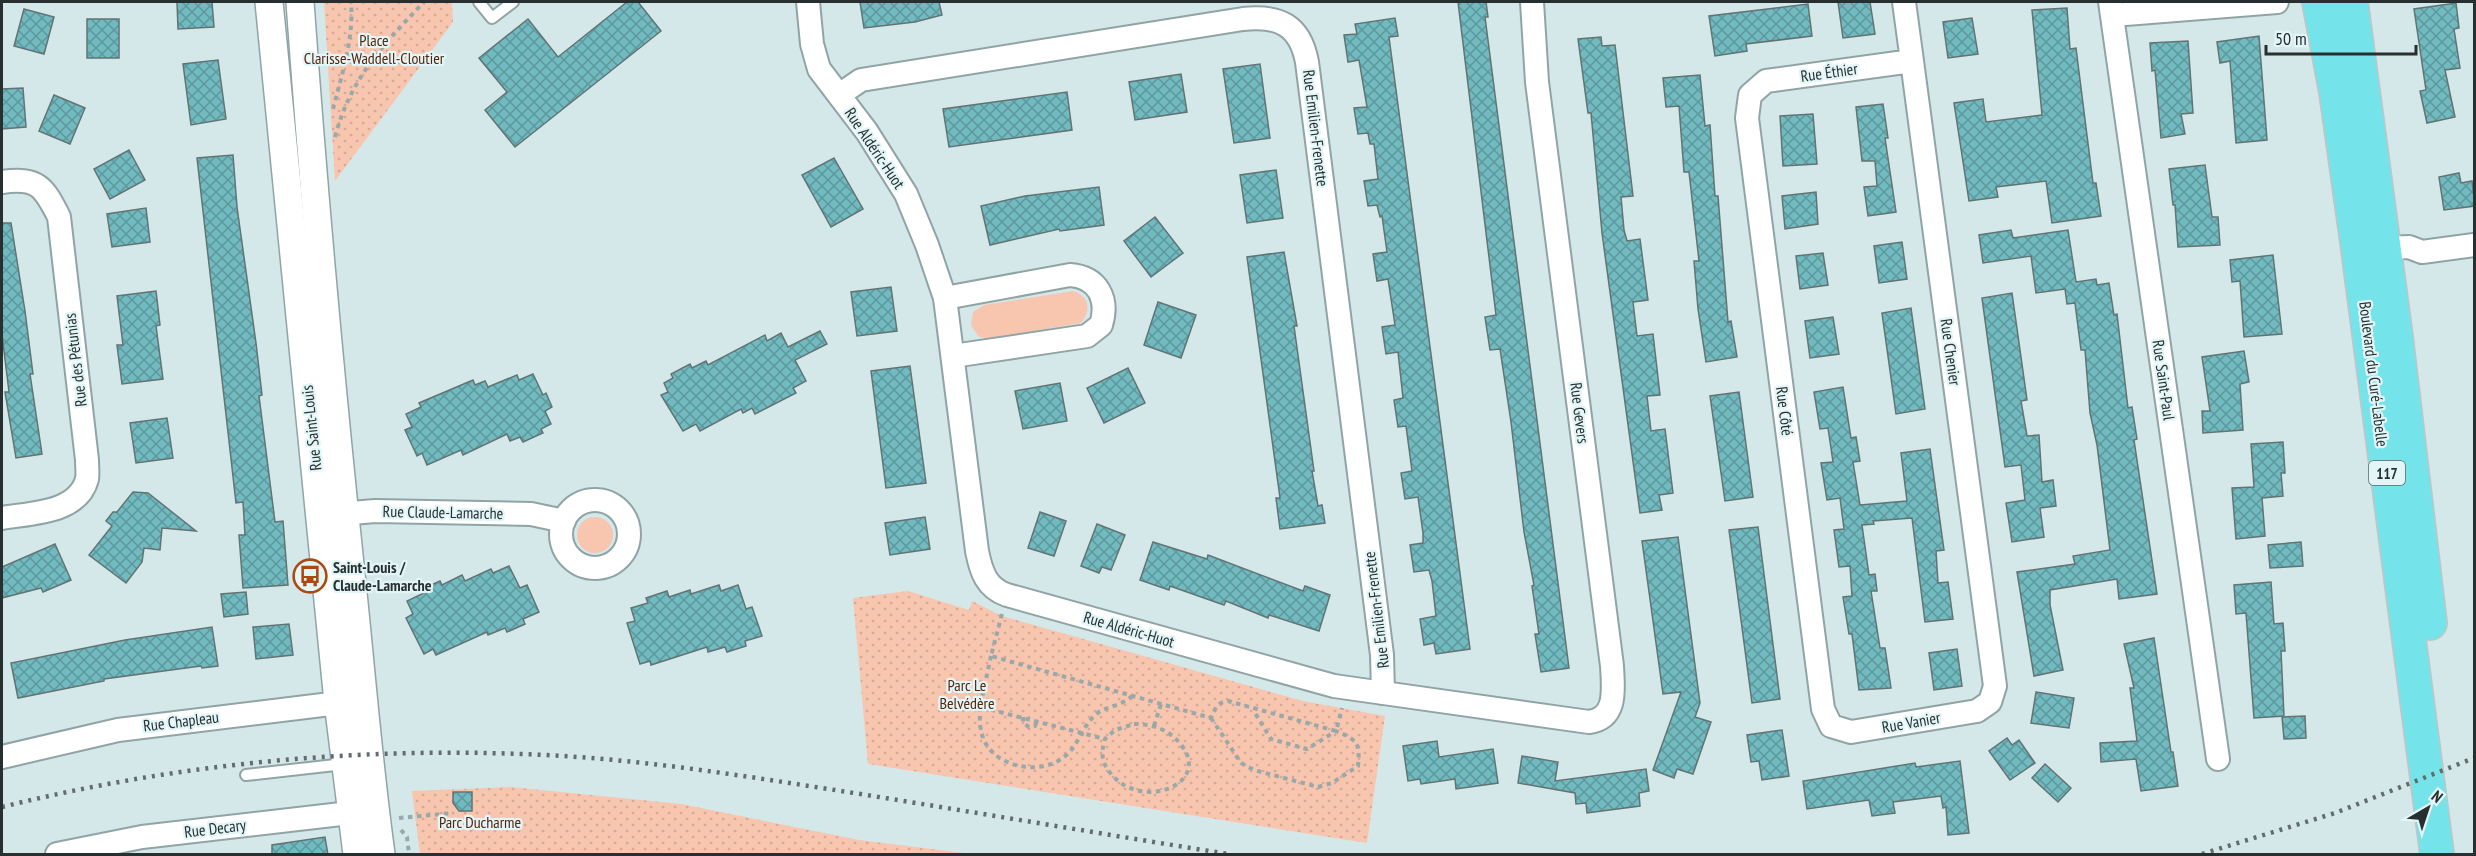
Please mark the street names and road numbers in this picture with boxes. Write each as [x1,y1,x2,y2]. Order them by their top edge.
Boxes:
street label: Rue Éthier [1799,58,1859,86]
street label: Rue Emilien-Frenette [1299,69,1333,187]
street label: Rue Aldéric-Huot [841,104,910,193]
street label: Boulevard du Curé-Labelle [2355,300,2393,448]
street label: Rue des Pétunias [59,312,91,408]
street label: Rue Chenier [1936,317,1966,387]
street label: Rue Saint-Paul [2148,339,2180,422]
street label: Rue Gevers [1566,381,1594,445]
street label: Rue Saint-Louis [297,384,325,472]
street label: Rue Côté [1772,385,1798,437]
road number: 117 [2369,461,2405,485]
street label: Rue Claude-Lamarche [383,501,503,523]
street label: Rue Emilien-Frenette [1359,551,1393,669]
street label: Rue Aldéric-Huot [1081,607,1177,652]
street label: Rue Chapleau [142,706,220,736]
street label: Rue Vanier [1880,707,1942,737]
street label: Rue Decary [183,814,247,842]

